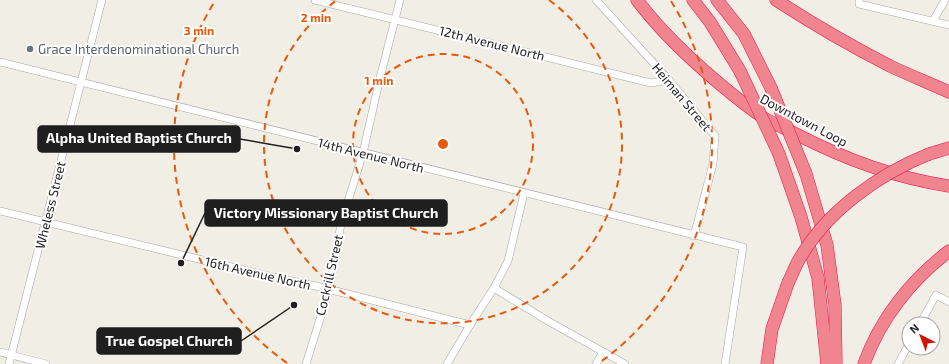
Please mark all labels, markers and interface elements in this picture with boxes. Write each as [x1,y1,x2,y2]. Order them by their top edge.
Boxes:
text: 2 min [301,10,331,24]
street label: 12th Avenue North [438,22,546,64]
text: 3 min [184,23,214,37]
place label: Grace Interdenominational Church [38,41,239,57]
marker: Grace Interdenominational Church [25,44,35,54]
street label: Heiman Street [649,60,715,134]
text: 1 min [365,73,393,87]
street label: Downtown Loop [758,90,850,150]
callout: Alpha United Baptist Church [38,126,240,152]
text: Alpha United Baptist Church [46,129,232,146]
street label: 14th Avenue North [316,134,426,176]
centre of rings [436,137,450,151]
street label: Wheless Street [31,159,69,251]
callout: Victory Missionary Baptist Church [205,200,447,226]
text: Victory Missionary Baptist Church [214,204,438,221]
street label: Cockrill Street [312,233,346,317]
street label: 16th Avenue North [203,253,313,293]
north arrow [901,316,941,356]
text: N [907,321,921,336]
callout: True Gospel Church [97,328,241,354]
text: True Gospel Church [105,332,233,349]

